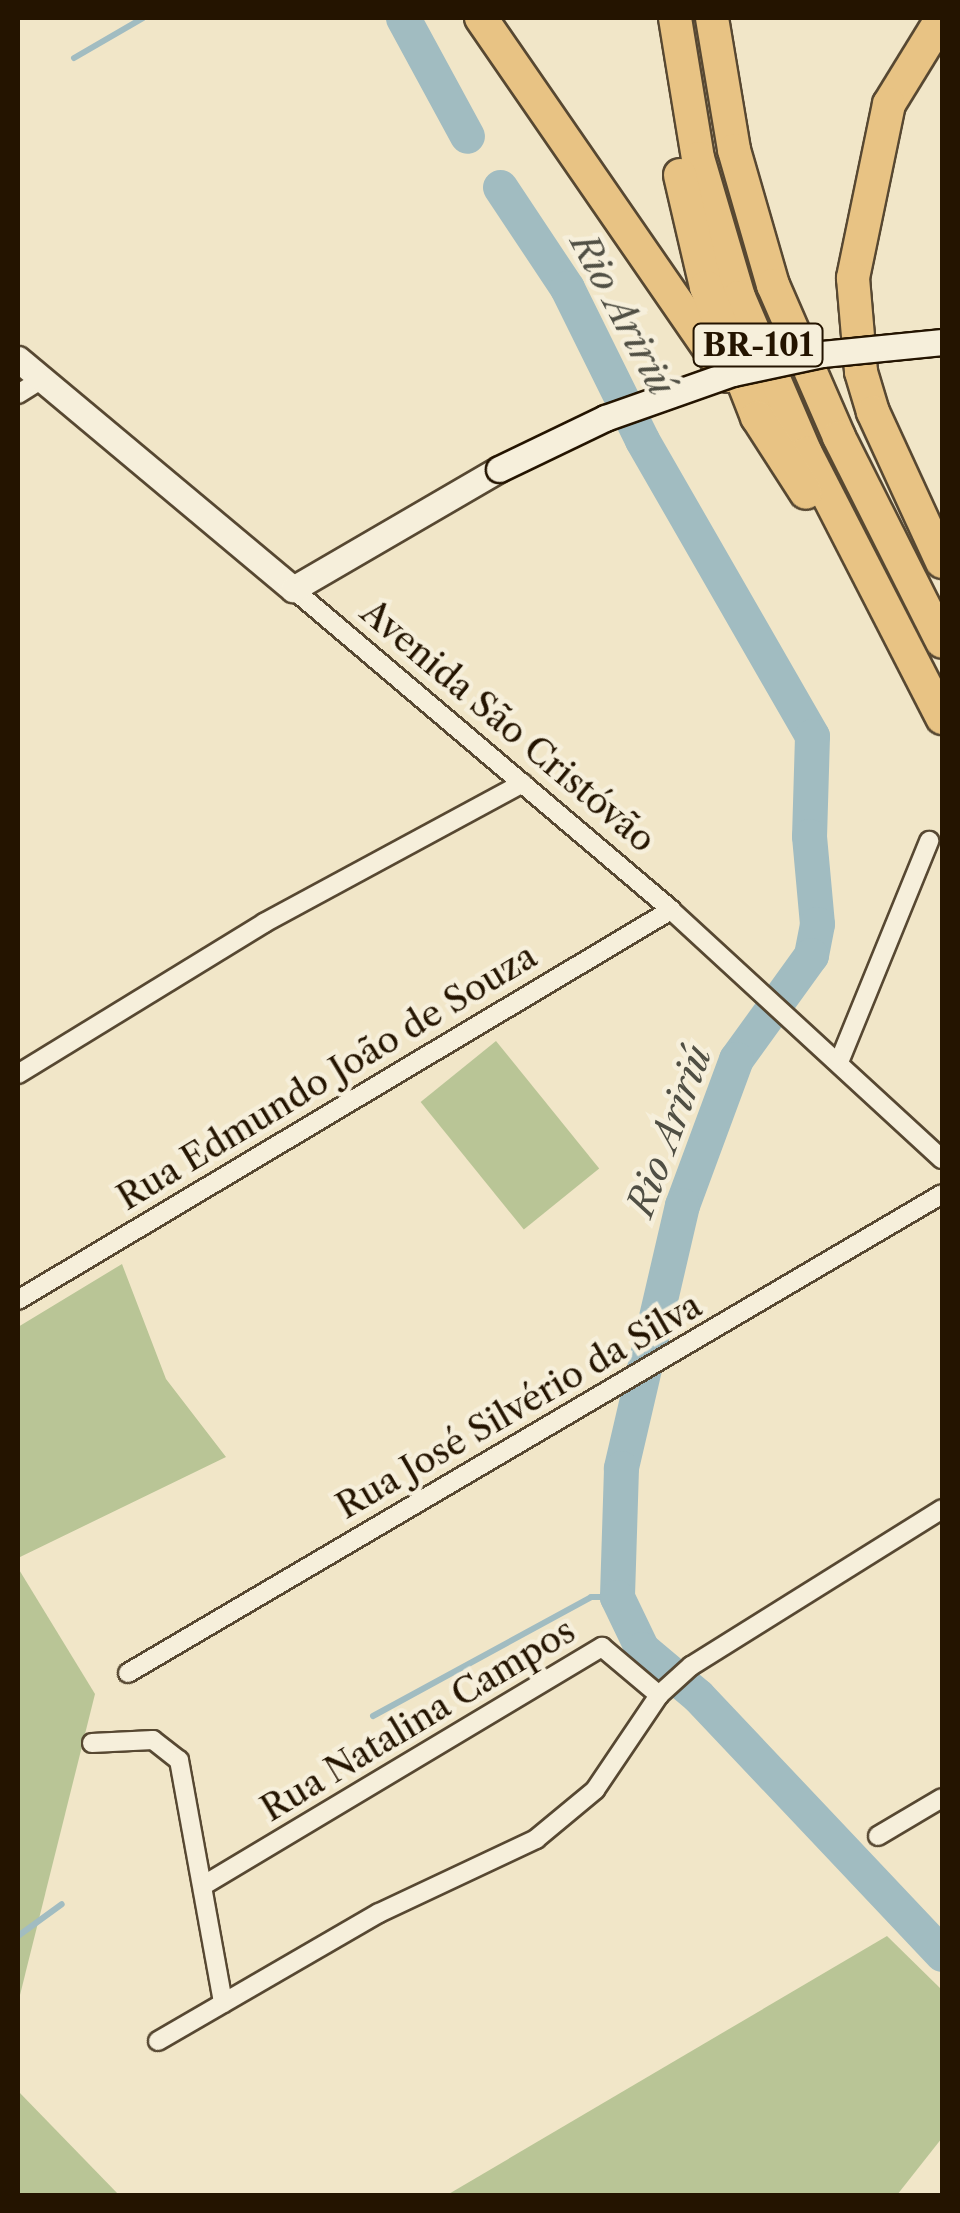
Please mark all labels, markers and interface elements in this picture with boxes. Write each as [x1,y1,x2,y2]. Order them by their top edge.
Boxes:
water label: Rio Aririú [561,225,685,403]
road number: BR-101 [690,318,826,372]
street label: Avenida São Cristóvão [352,591,664,861]
street label: Rua Edmundo João de Souza [110,935,544,1219]
water label: Rio Aririú [617,1040,721,1222]
street label: Rua José Silvério da Silva [329,1284,709,1528]
street label: Rua Natalina Campos [253,1609,583,1831]

